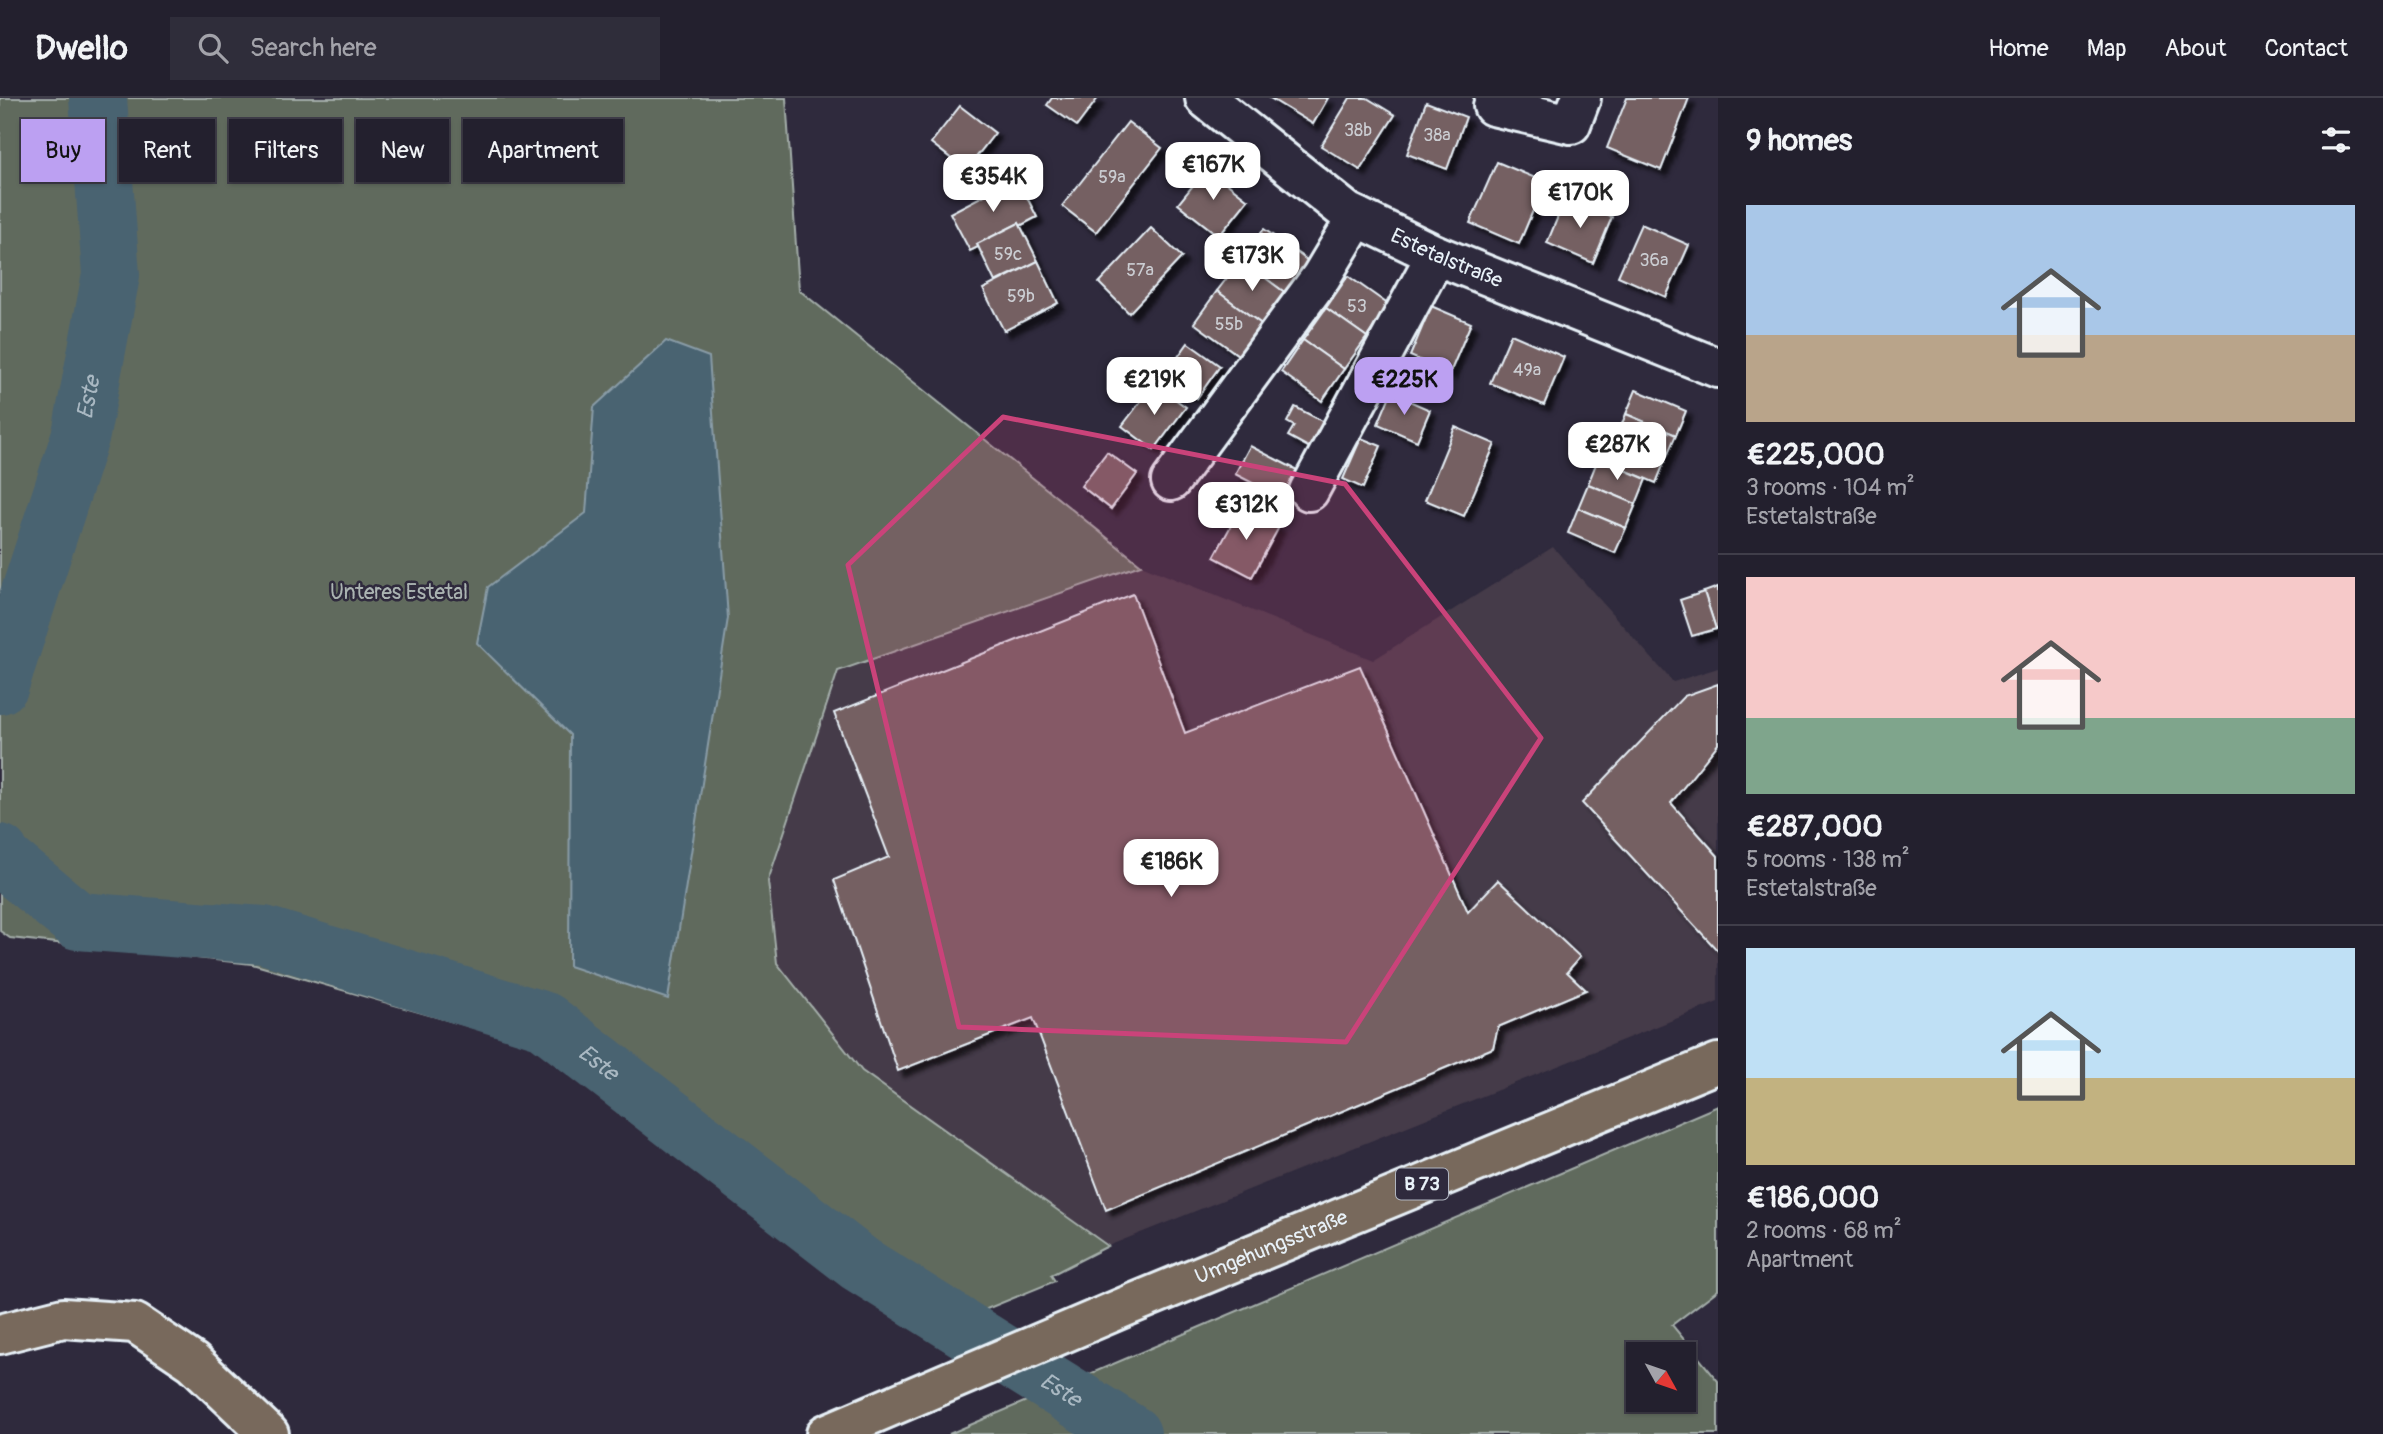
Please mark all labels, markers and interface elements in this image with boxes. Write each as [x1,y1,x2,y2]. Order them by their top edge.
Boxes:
search box [170,17,660,80]
text: Dwello [35,28,128,69]
icon: search [194,29,232,67]
text: Search here [250,32,377,64]
text: Home [1988,34,2049,63]
text: Map [2087,34,2127,63]
text: About [2165,34,2227,63]
text: Contact [2265,34,2348,63]
chip: Buy [21,119,105,182]
chip: Rent [119,119,215,182]
chip: Filters [229,119,342,182]
chip: New [356,119,449,182]
chip: Apartment [463,119,623,182]
house number: 38b [1344,119,1372,142]
icon: filters [2317,121,2355,159]
text: 9 homes [1746,122,1852,159]
house number: 38a [1423,124,1451,147]
pin: €167K [1164,142,1262,202]
text: €167K [1181,150,1245,179]
pin: €354K [944,155,1042,214]
text: €354K [959,162,1027,191]
house number: 59a [1098,166,1126,189]
pin: €170K [1531,170,1629,230]
text: €170K [1547,178,1613,207]
street label: Estetalstraße [1386,222,1507,294]
pin: €173K [1203,234,1301,293]
text: €173K [1220,241,1284,270]
house number: 59c [994,243,1022,266]
house number: 36a [1640,249,1668,272]
icon: home [1988,250,2114,376]
house number: 57a [1126,259,1154,282]
house number: 59b [1007,285,1035,308]
house number: 53 [1347,295,1367,318]
house number: 55b [1215,313,1243,336]
pin: €219K [1105,358,1203,417]
pin: €225K [1355,358,1453,417]
house number: 49a [1513,359,1541,382]
text: €219K [1123,365,1185,394]
text: €225K [1370,365,1438,394]
water label: Este [70,371,107,421]
pin: €287K [1568,422,1666,482]
text: €287K [1584,430,1650,459]
text: €225,000 [1746,436,1885,473]
text: 3 rooms · 104 m² [1746,473,1915,502]
pin: €312K [1197,482,1295,542]
text: €312K [1214,490,1278,519]
text: Estetalstraße [1746,502,1877,531]
park label: Unteres Estetal [330,579,468,606]
icon: home [1988,622,2114,748]
text: €287,000 [1746,808,1883,845]
pin: €186K [1122,840,1220,899]
text: 5 rooms · 138 m² [1746,845,1910,874]
text: €186K [1139,847,1203,876]
text: Estetalstraße [1746,874,1877,903]
icon: home [1988,993,2114,1119]
water label: Este [573,1038,627,1089]
road number: B 73 [1396,1168,1448,1200]
text: €186,000 [1746,1179,1879,1216]
street label: Umgehungsstraße [1191,1203,1352,1290]
text: 2 rooms · 68 m² [1746,1216,1902,1245]
text: Apartment [1746,1245,1853,1274]
north arrow [1626,1342,1696,1412]
map controls [1626,1342,1696,1412]
water label: Este [1035,1366,1089,1415]

